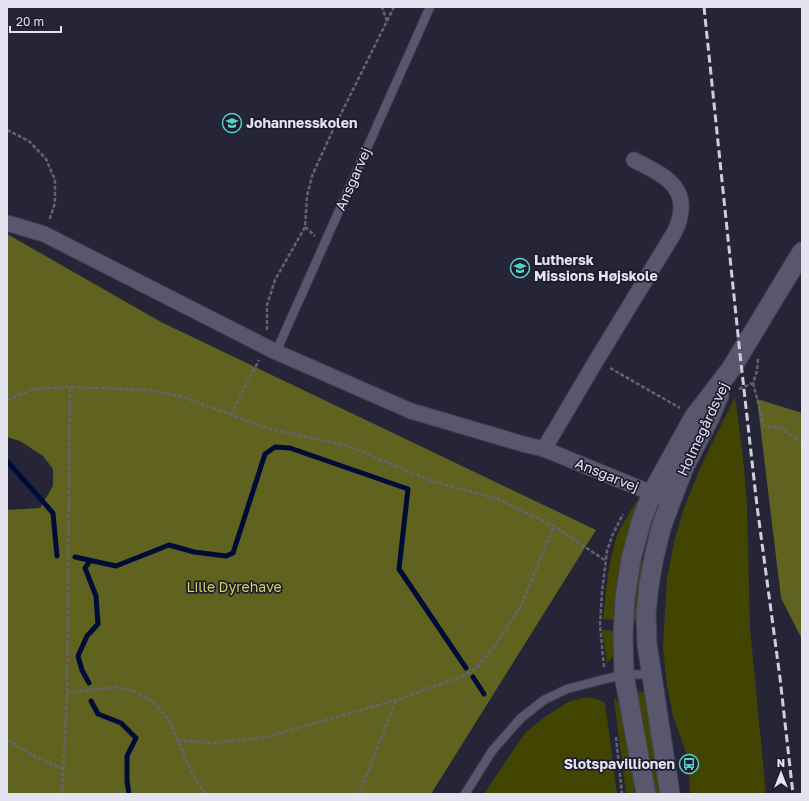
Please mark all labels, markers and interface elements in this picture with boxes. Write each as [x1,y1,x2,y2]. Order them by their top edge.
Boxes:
scale bar [10,8,61,34]
text: 20 m [16,14,44,29]
school or university icon: Johannesskolen [221,112,243,134]
place label: Johannesskolen [246,114,357,131]
street label: Ansgarvej [331,145,374,213]
place label: Luthersk Missions Højskole [534,251,658,284]
school or university icon: Luthersk Missions Højskole [509,257,531,279]
street label: Holmegårdsvej [673,379,732,478]
street label: Ansgarvej [573,454,642,495]
park label: Lille Dyrehave [186,578,282,595]
bus stop icon: Slotspavillionen [678,753,700,775]
north arrow [761,753,801,793]
place label: Slotspavillionen [564,755,675,772]
text: N [777,756,785,769]

